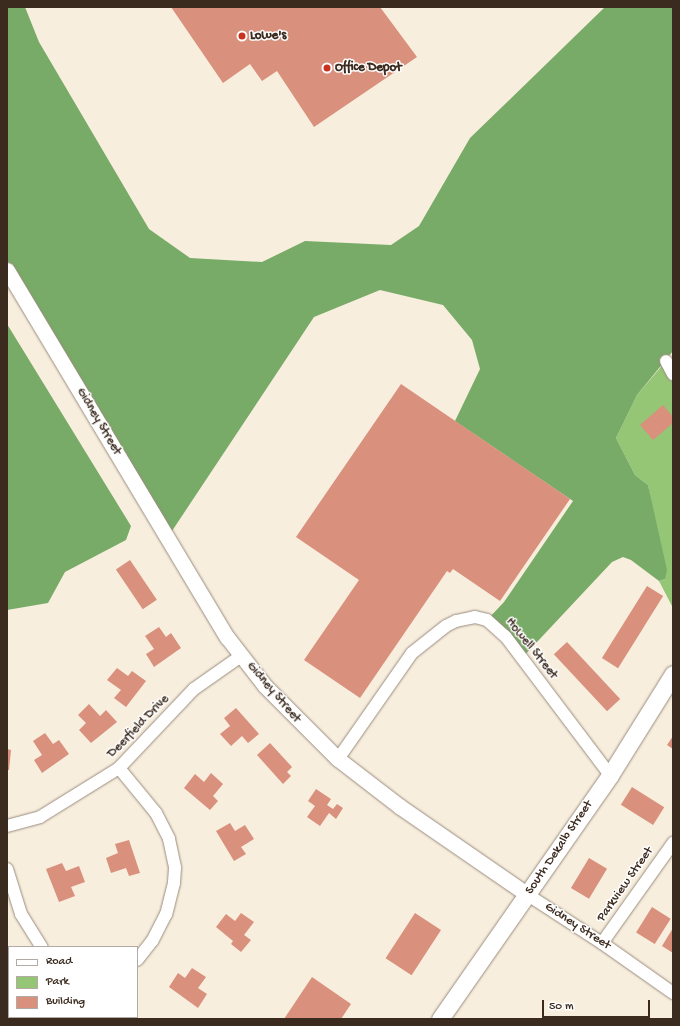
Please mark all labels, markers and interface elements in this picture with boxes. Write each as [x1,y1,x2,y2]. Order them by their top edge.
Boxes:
place label: Lowe's [250,28,286,44]
marker: Lowe's [237,31,247,41]
place label: Office Depot [335,60,401,76]
marker: Office Depot [322,63,332,73]
street label: Gidney Street [72,386,124,458]
street label: Howell Street [502,615,560,683]
street label: Gidney Street [242,659,304,727]
street label: Deerfield Drive [105,692,173,762]
street label: South Dekalb Street [523,798,597,898]
street label: Parkview Street [594,845,658,925]
street label: Gidney Street [541,900,613,954]
legend [8,946,138,1018]
text: Road [46,955,72,969]
text: Park [46,975,69,989]
scale bar [544,992,652,1018]
text: Building [46,995,85,1009]
text: 50 m [549,1000,574,1014]

